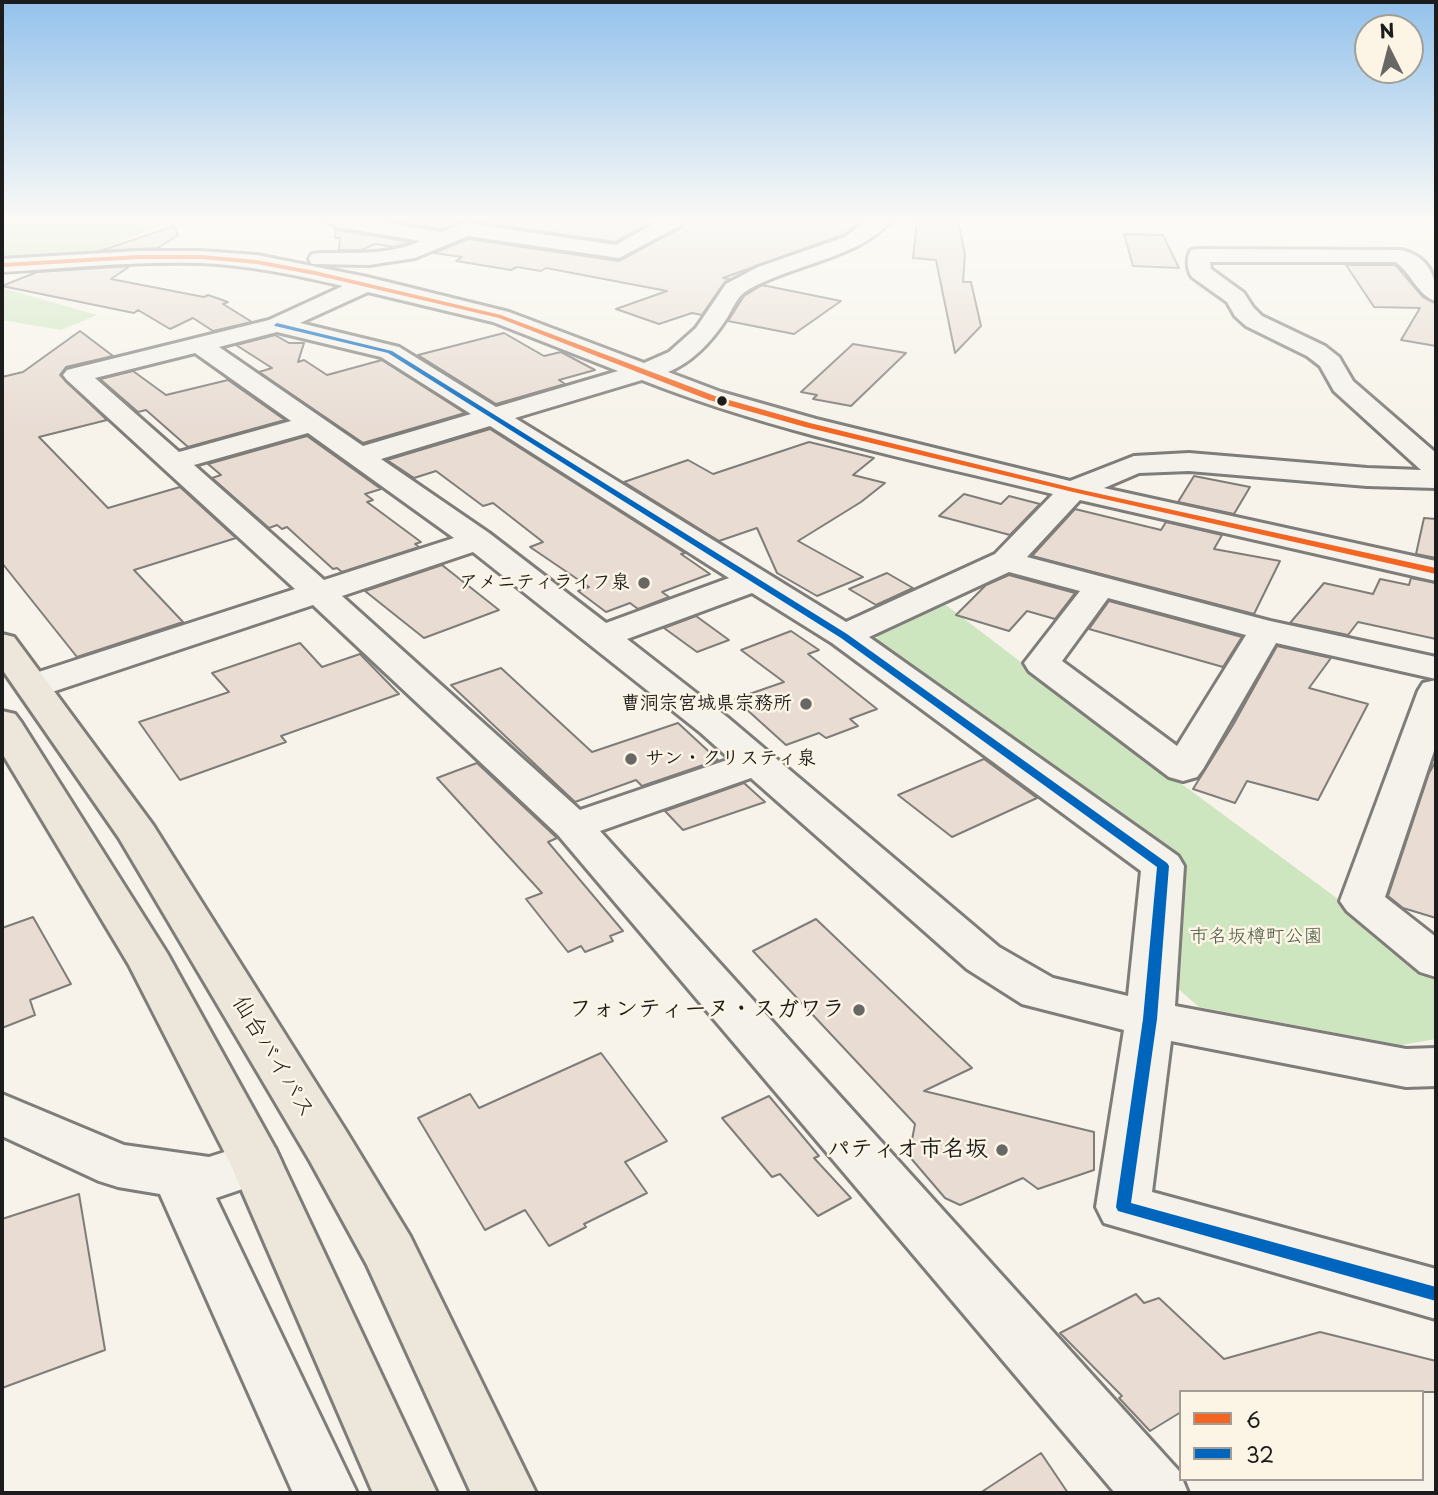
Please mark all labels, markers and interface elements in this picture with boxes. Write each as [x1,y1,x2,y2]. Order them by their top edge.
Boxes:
north arrow [1354,14,1424,84]
text: N [1378,15,1396,45]
unlabelled marker [715,394,729,408]
place label: アメニティライフ泉 [459,572,630,594]
marker: アメニティライフ泉 [636,575,652,591]
place label: 曹洞宗宮城県宗務所 [621,693,792,715]
marker: 曹洞宗宮城県宗務所 [798,696,814,712]
place label: サン・クリスティ泉 [645,748,816,770]
marker: サン・クリスティ泉 [623,751,639,767]
park label: 市名坂樽町公園 [1190,926,1322,948]
street label: 仙台バイパス [226,991,320,1123]
place label: フォンティーヌ・スガワラ [569,996,845,1024]
marker: フォンティーヌ・スガワラ [851,1002,867,1018]
place label: パティオ市名坂 [827,1136,988,1164]
marker: パティオ市名坂 [994,1142,1010,1158]
legend [1179,1390,1424,1481]
text: 6 [1246,1403,1261,1435]
text: 32 [1246,1438,1274,1470]

